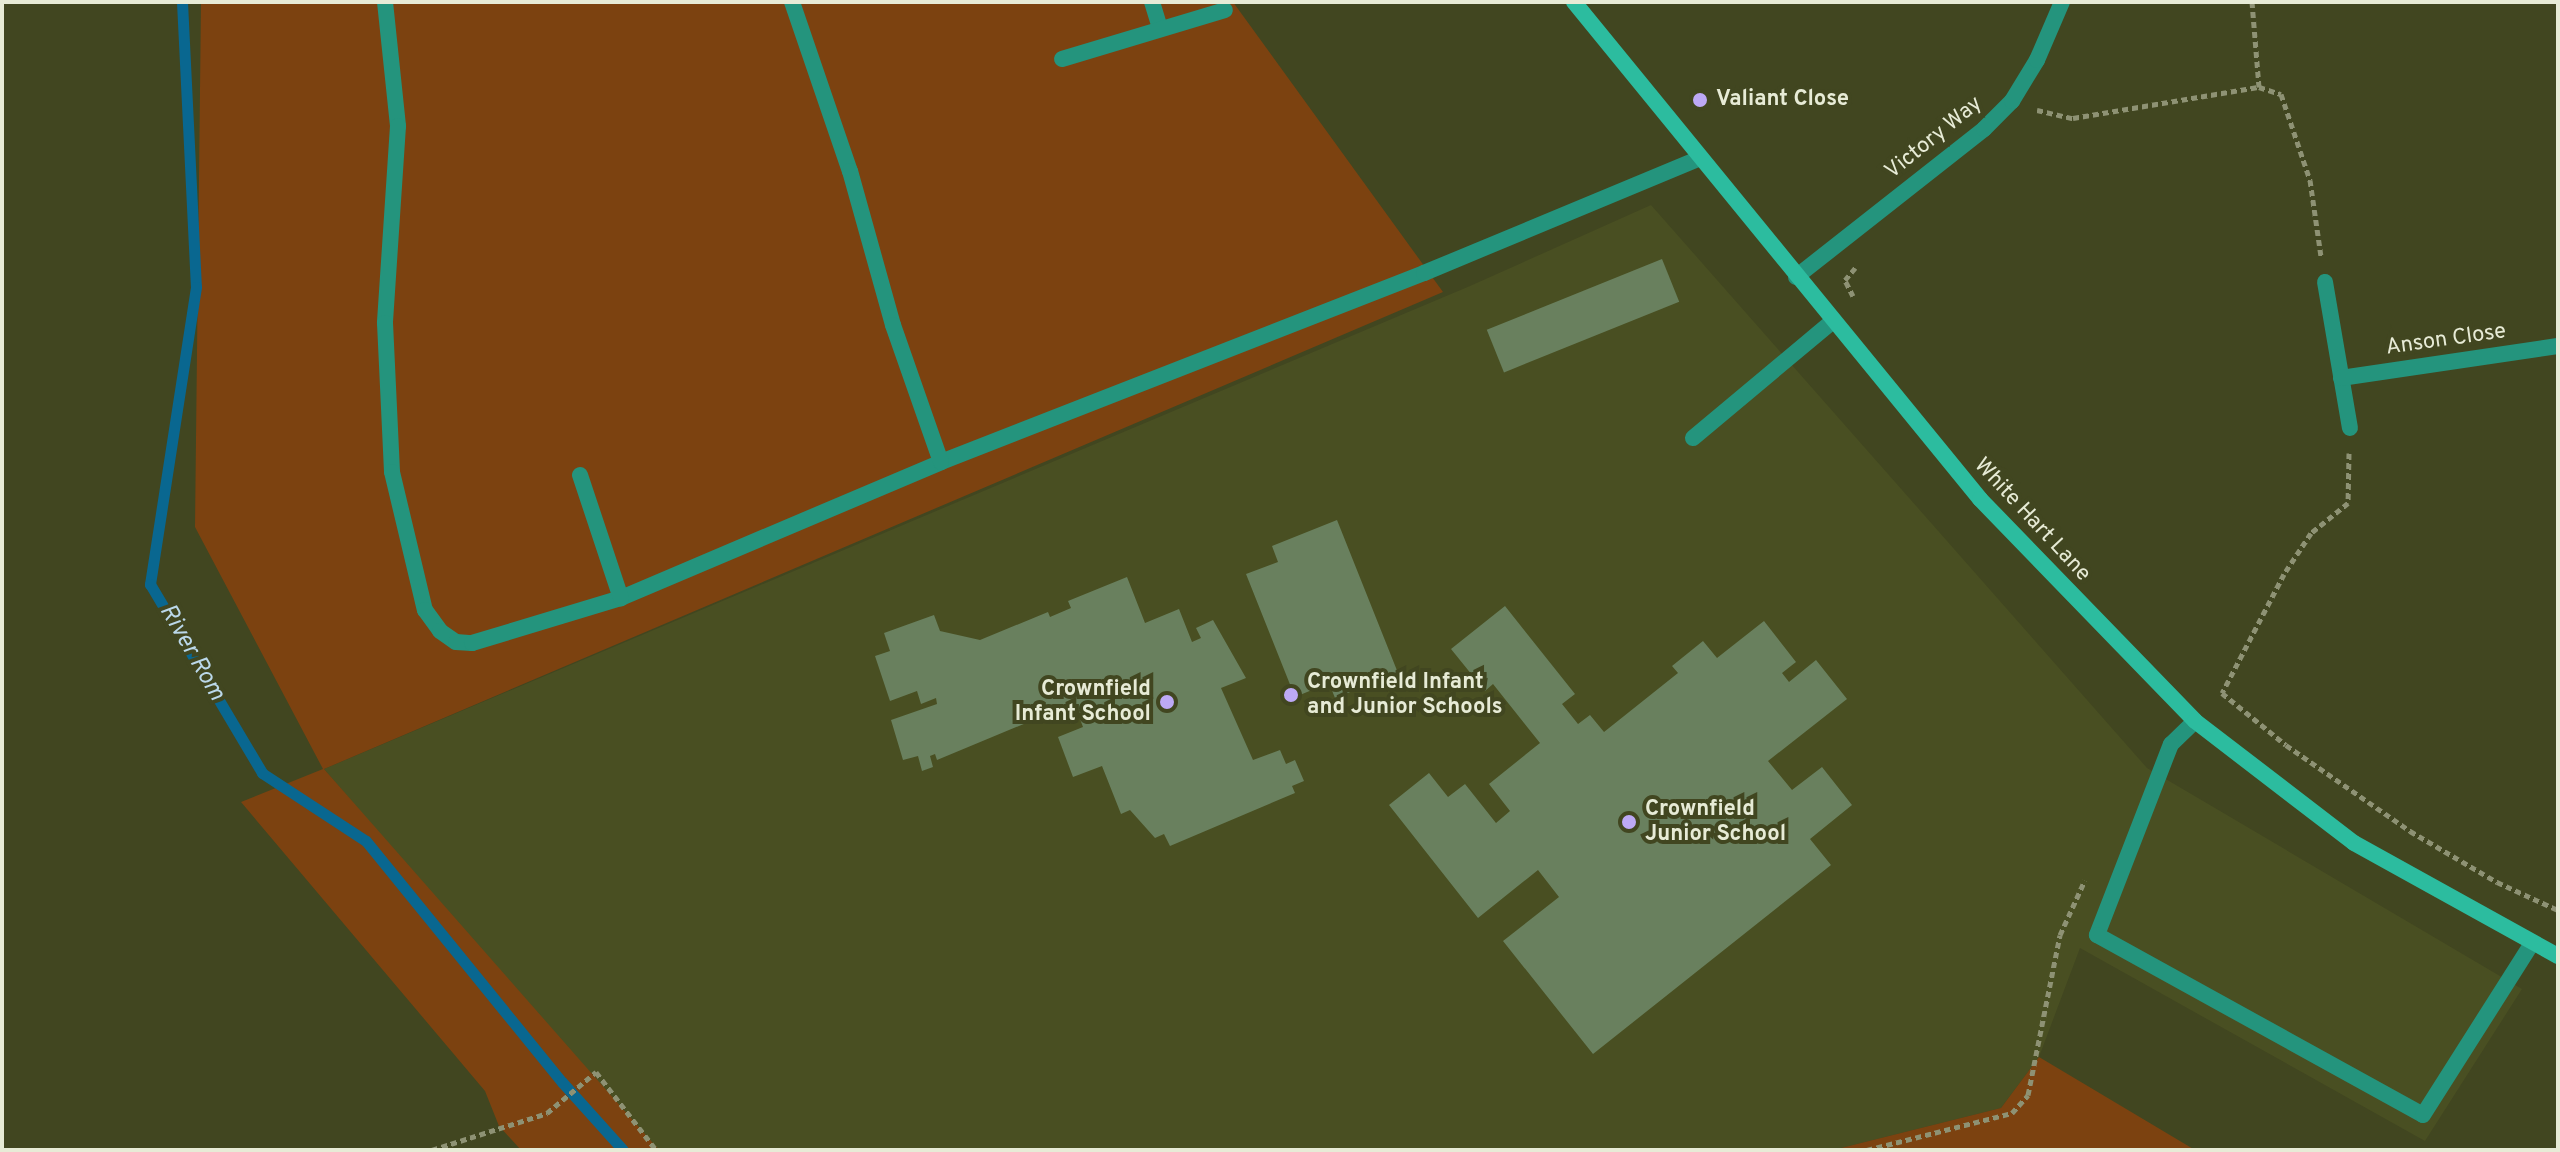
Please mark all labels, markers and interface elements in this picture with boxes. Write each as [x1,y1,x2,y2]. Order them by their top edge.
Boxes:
place label: Valiant Close [1716,87,1849,113]
marker: Valiant Close [1691,91,1709,109]
street label: Victory Way [1880,91,1988,185]
street label: Anson Close [2384,318,2508,362]
street label: White Hart Lane [1968,453,2096,587]
water label: River Rom [152,600,230,706]
place label: Crownfield Infant and Junior Schools [1307,669,1503,720]
place label: Crownfield Infant School [1015,676,1151,728]
marker: Crownfield Infant and Junior Schools [1282,686,1300,704]
marker: Crownfield Infant School [1158,693,1176,711]
place label: Crownfield Junior School [1645,796,1786,848]
marker: Crownfield Junior School [1620,813,1638,831]

